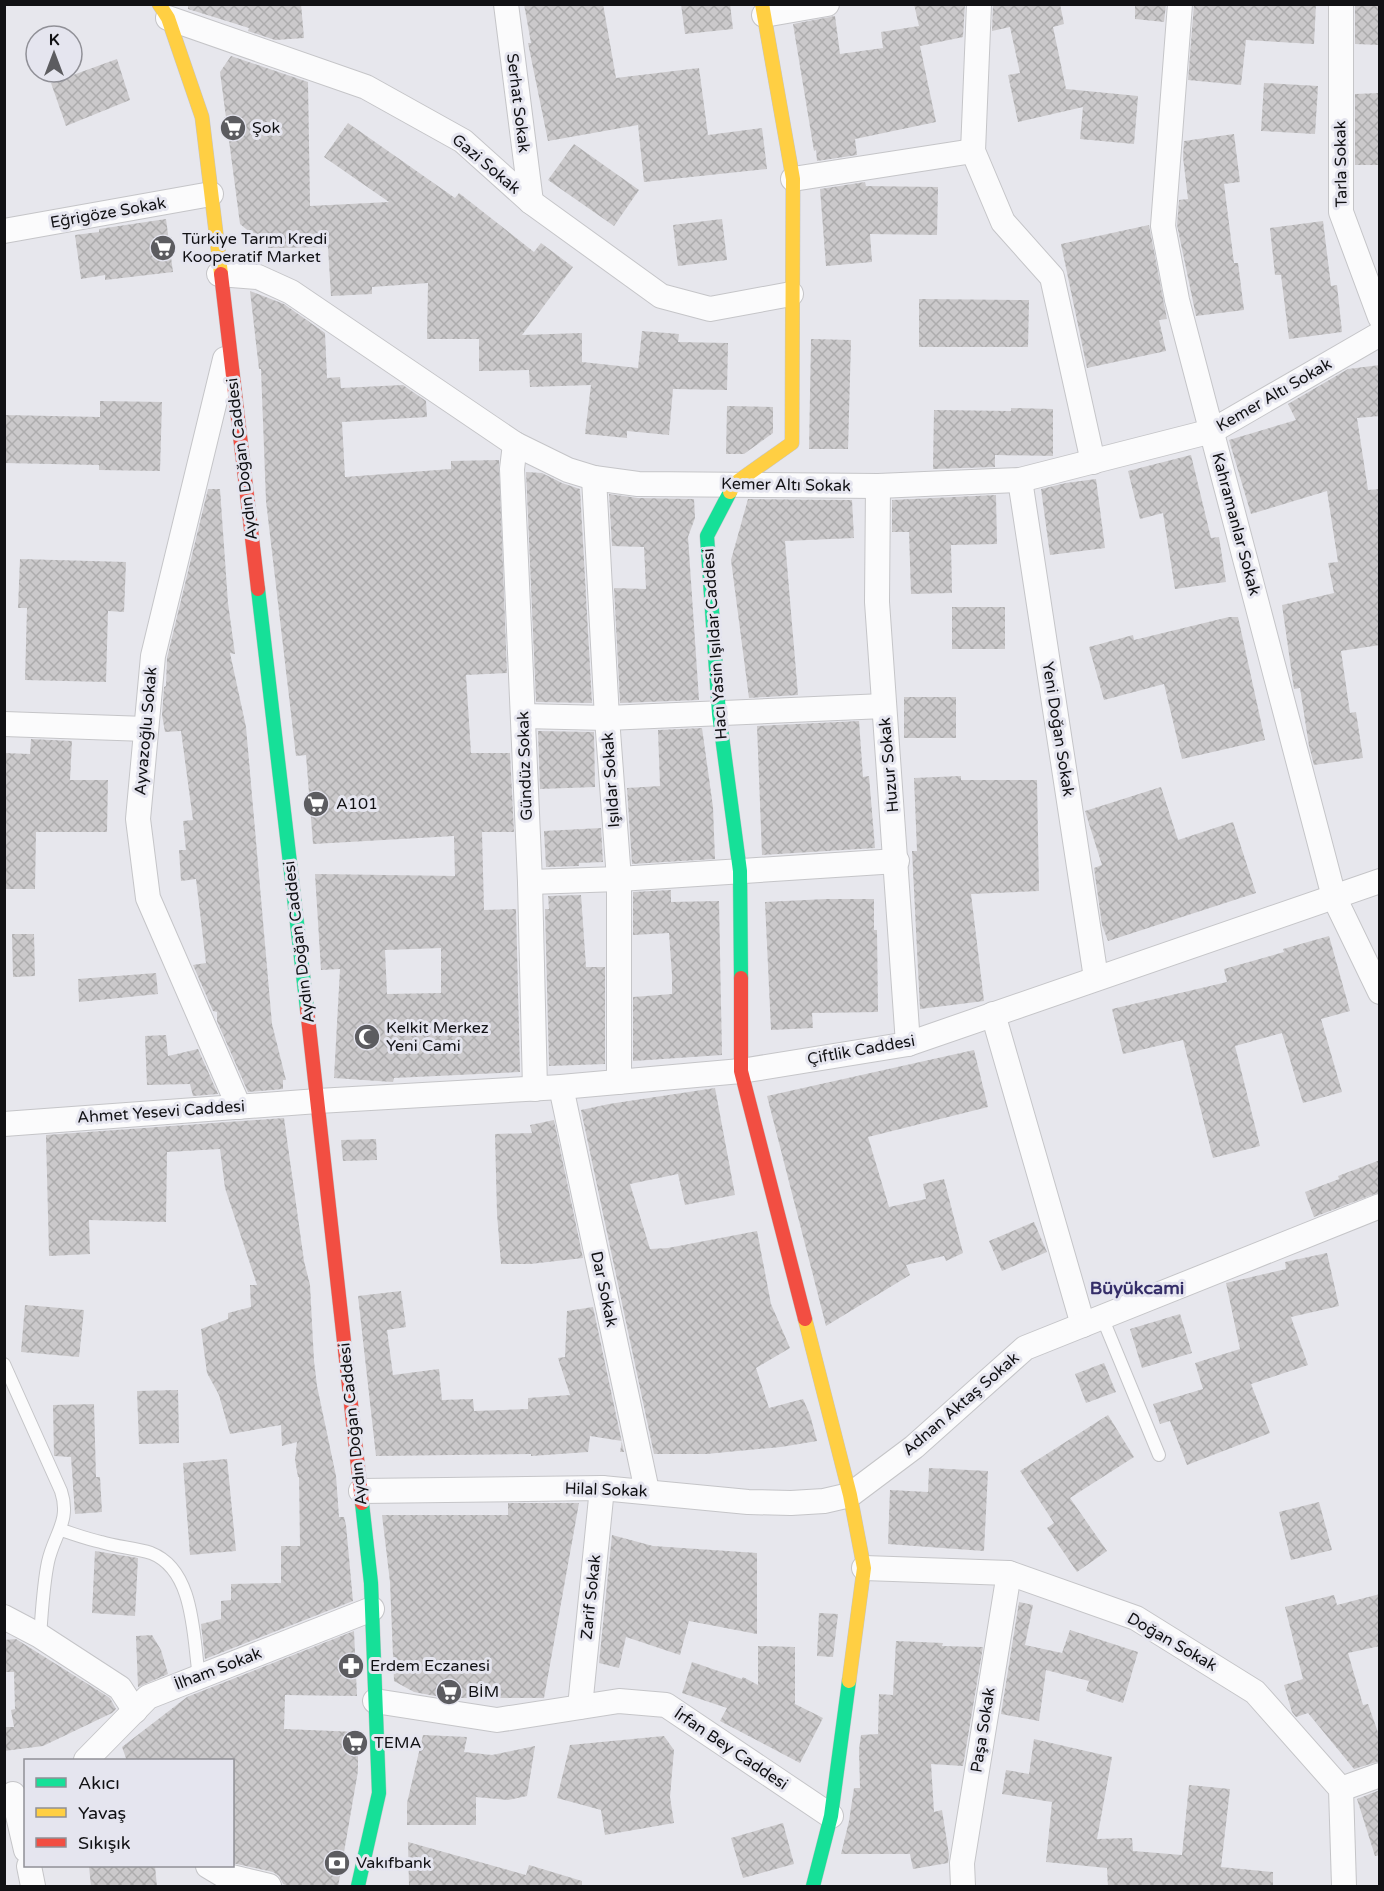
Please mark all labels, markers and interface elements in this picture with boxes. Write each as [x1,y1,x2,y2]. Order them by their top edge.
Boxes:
north arrow [24,24,84,84]
text: K [49,30,60,50]
street label: Serhat Sokak [502,52,534,154]
supermarket icon: Şok [218,113,248,143]
place label: Şok [252,118,281,138]
street label: Tarla Sokak [1330,120,1352,207]
street label: Gazi Sokak [448,130,524,199]
street label: Eğrigöze Sokak [49,193,168,233]
place label: Türkiye Tarım Kredi Kooperatif Market [182,229,327,267]
supermarket icon: Türkiye Tarım Kredi Kooperatif Market [148,233,178,263]
street label: Kemer Altı Sokak [1213,354,1335,436]
street label: Aydın Doğan Caddesi [222,377,262,541]
street label: Kahramanlar Sokak [1207,450,1265,598]
street label: Kemer Altı Sokak [721,474,851,496]
street label: Hacı Yasin Işıldar Caddesi [698,548,732,740]
street label: Yeni Doğan Sokak [1037,660,1079,798]
street label: Ayvazoğlu Sokak [130,666,162,796]
street label: Gündüz Sokak [513,711,537,821]
street label: Huzur Sokak [875,716,903,813]
street label: Işıldar Sokak [598,732,624,828]
supermarket icon: A101 [301,789,331,819]
place label: A101 [336,794,378,814]
street label: Aydın Doğan Caddesi [279,860,319,1024]
place label: Kelkit Merkez Yeni Cami [386,1018,489,1056]
mosque icon: Kelkit Merkez Yeni Cami [352,1022,382,1052]
street label: Çiftlik Caddesi [806,1031,916,1069]
street label: Ahmet Yesevi Caddesi [77,1096,245,1128]
street label: Dar Sokak [586,1249,622,1329]
district label: Büyükcami [1090,1277,1184,1299]
street label: Aydın Doğan Caddesi [335,1342,371,1506]
street label: Adnan Aktaş Sokak [899,1348,1024,1460]
street label: Hilal Sokak [564,1479,648,1501]
street label: Zarif Sokak [577,1553,605,1641]
street label: Doğan Sokak [1124,1608,1221,1676]
street label: İlham Sokak [172,1643,265,1695]
pharmacy icon: Erdem Eczanesi [336,1651,366,1681]
place label: Erdem Eczanesi [370,1656,490,1676]
supermarket icon: BİM [434,1677,464,1707]
place label: BİM [468,1682,499,1702]
street label: Paşa Sokak [966,1686,1000,1774]
street label: İrfan Bey Caddesi [670,1704,792,1794]
supermarket icon: TEMA [340,1728,370,1758]
place label: TEMA [374,1733,421,1753]
legend [24,1759,234,1867]
text: Akıcı [78,1772,120,1794]
text: Yavaş [78,1802,126,1824]
text: Sıkışık [78,1832,131,1854]
bank icon: Vakıfbank [322,1848,352,1878]
place label: Vakıfbank [356,1853,432,1873]

